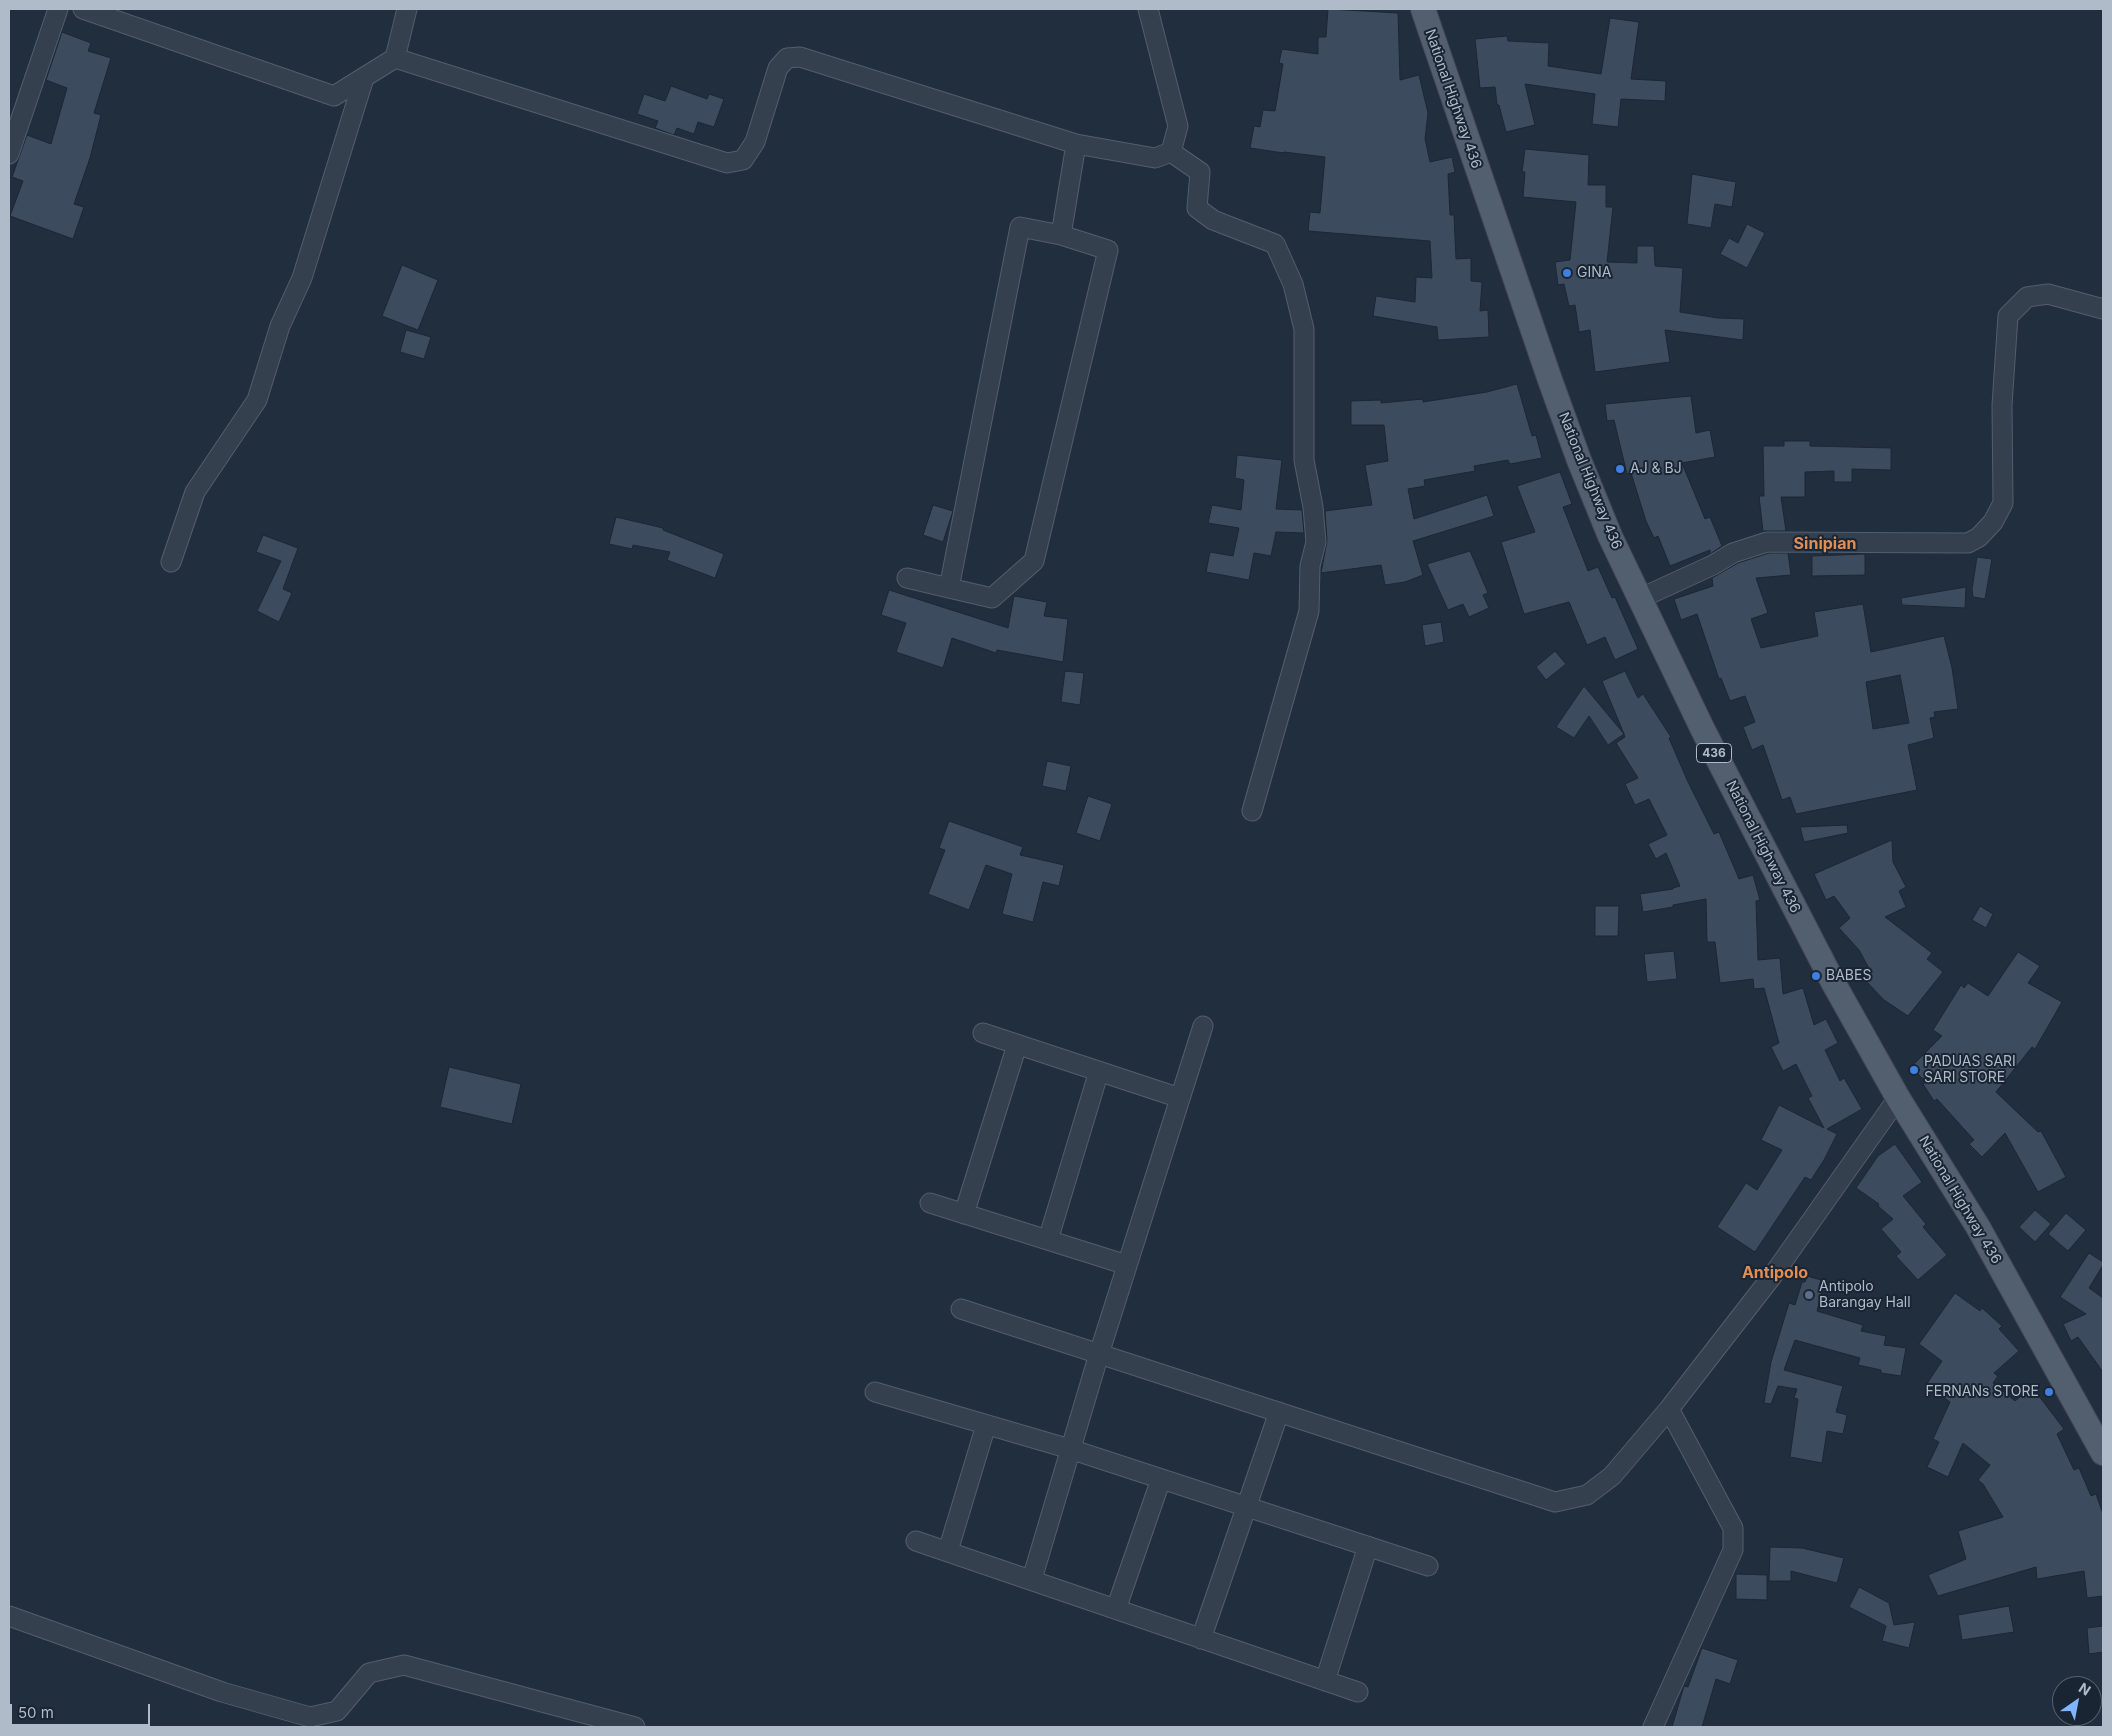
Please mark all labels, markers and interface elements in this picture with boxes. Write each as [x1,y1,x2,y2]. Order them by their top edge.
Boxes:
street label: National Highway 436 [1421,27,1485,171]
place label: GINA [1577,265,1611,281]
marker: GINA [1561,267,1573,279]
street label: National Highway 436 [1555,410,1625,552]
place label: AJ & BJ [1630,461,1682,477]
marker: AJ & BJ [1614,463,1626,475]
district label: Sinipian [1794,534,1856,554]
road number: 436 [1696,744,1732,762]
street label: National Highway 436 [1722,778,1804,916]
place label: BABES [1826,968,1871,984]
marker: BABES [1810,970,1822,982]
place label: PADUAS SARI SARI STORE [1924,1054,2016,1086]
marker: PADUAS SARI SARI STORE [1908,1064,1920,1076]
street label: National Highway 436 [1915,1133,2005,1267]
district label: Antipolo [1742,1263,1808,1283]
place label: Antipolo Barangay Hall [1819,1279,1911,1311]
marker: Antipolo Barangay Hall [1803,1289,1815,1301]
place label: FERNANs STORE [1925,1384,2039,1400]
marker: FERNANs STORE [2043,1386,2055,1398]
north arrow [2052,1676,2102,1726]
text: N [2076,1679,2094,1699]
scale bar [12,1694,152,1726]
text: 50 m [18,1703,54,1722]

